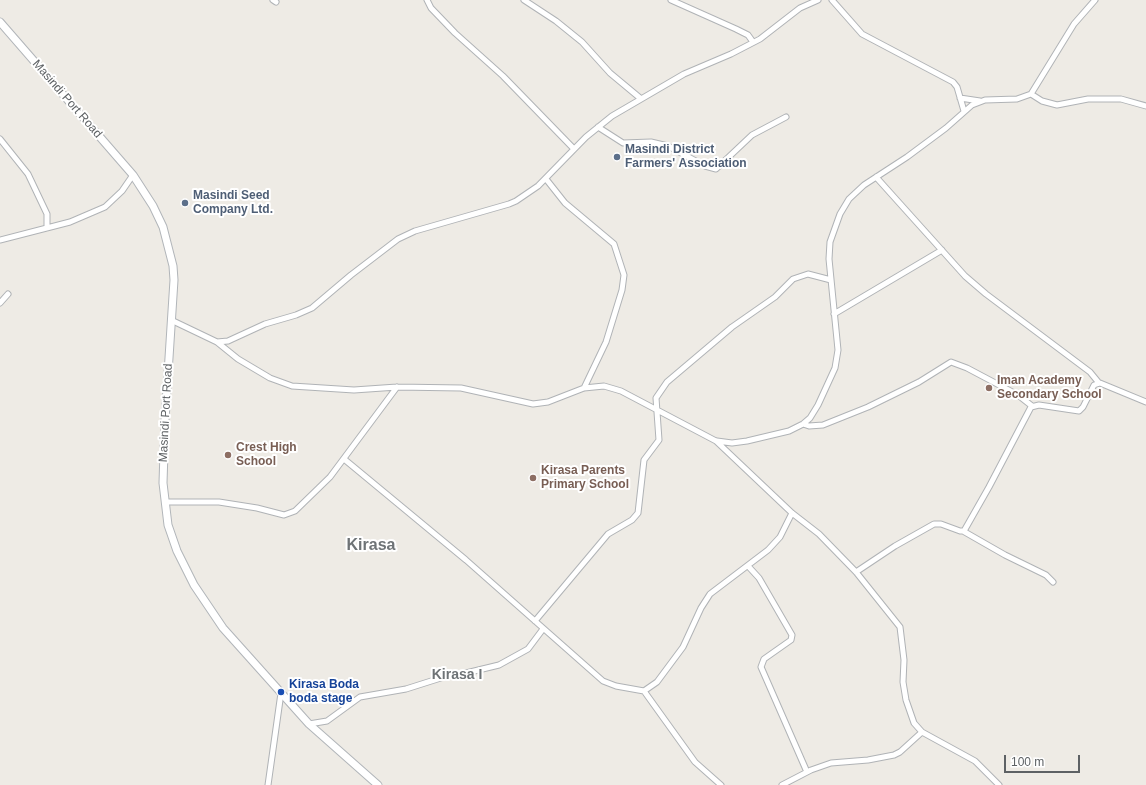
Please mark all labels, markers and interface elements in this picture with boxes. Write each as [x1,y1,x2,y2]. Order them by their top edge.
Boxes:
street label: Masindi Port Road [29,57,105,141]
place label: Masindi District Farmers' Association [625,143,747,171]
marker: Masindi District Farmers' Association [612,152,622,162]
place label: Masindi Seed Company Ltd. [193,189,273,217]
marker: Masindi Seed Company Ltd. [180,198,190,208]
street label: Masindi Port Road [156,363,176,463]
place label: Iman Academy Secondary School [997,374,1102,402]
marker: Iman Academy Secondary School [984,383,994,393]
place label: Crest High School [236,441,297,469]
marker: Crest High School [223,450,233,460]
place label: Kirasa Parents Primary School [541,464,629,492]
marker: Kirasa Parents Primary School [528,473,538,483]
district label: Kirasa [347,536,395,556]
district label: Kirasa I [432,667,482,683]
place label: Kirasa Boda boda stage [289,678,359,706]
marker: Kirasa Boda boda stage [276,687,286,697]
scale bar [1006,747,1082,773]
text: 100 m [1011,755,1044,769]

